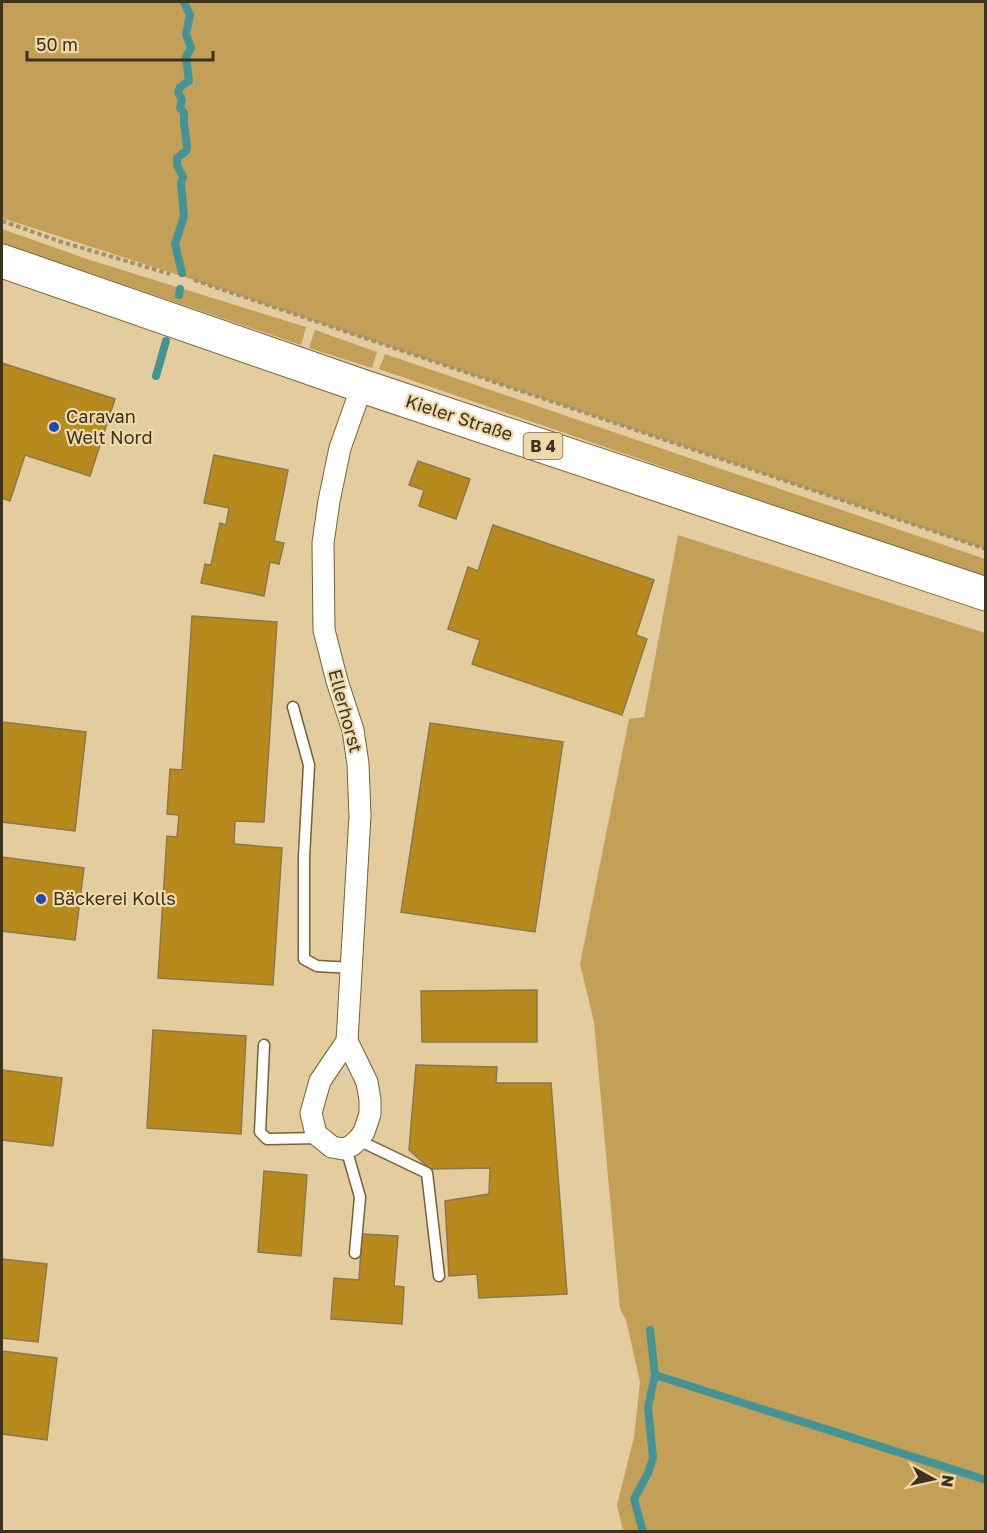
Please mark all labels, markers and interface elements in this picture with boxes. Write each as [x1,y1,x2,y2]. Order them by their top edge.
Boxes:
scale bar [27,24,213,62]
text: 50 m [36,33,78,55]
street label: Kieler Straße [403,389,516,445]
place label: Caravan Welt Nord [66,405,153,448]
marker: Caravan Welt Nord [47,420,61,434]
road number: B 4 [524,433,562,459]
street label: Ellerhorst [324,667,368,755]
place label: Bäckerei Kolls [53,887,176,909]
marker: Bäckerei Kolls [34,892,48,906]
north arrow [903,1449,963,1509]
text: N [937,1474,959,1489]

